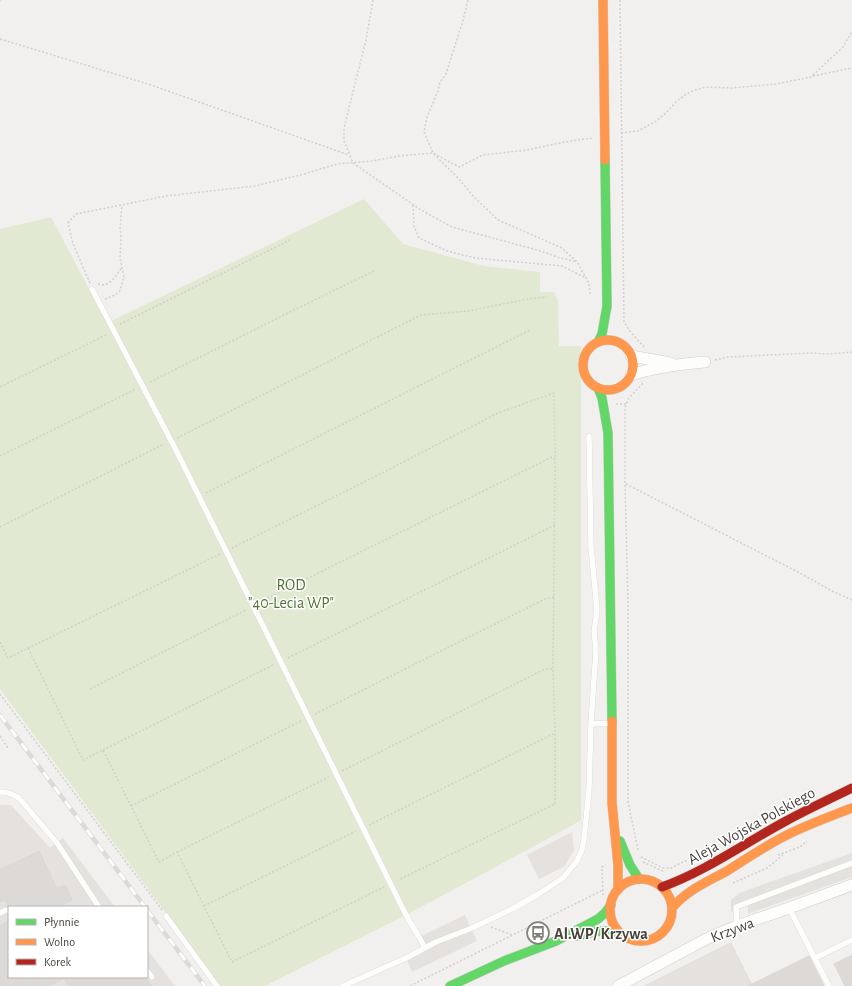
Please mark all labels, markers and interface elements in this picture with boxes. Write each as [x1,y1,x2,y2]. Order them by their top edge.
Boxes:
park label: ROD "40-Lecia WP" [248,577,334,611]
street label: Aleja Wojska Polskiego [685,784,818,868]
legend [8,906,148,978]
street label: Krzywa [708,914,757,946]
text: Płynnie [44,916,79,929]
bus stop icon: Al.WP/ Krzywa [525,920,551,946]
place label: Al.WP/ Krzywa [554,926,648,943]
text: Wolno [44,936,75,948]
text: Korek [44,956,71,968]

